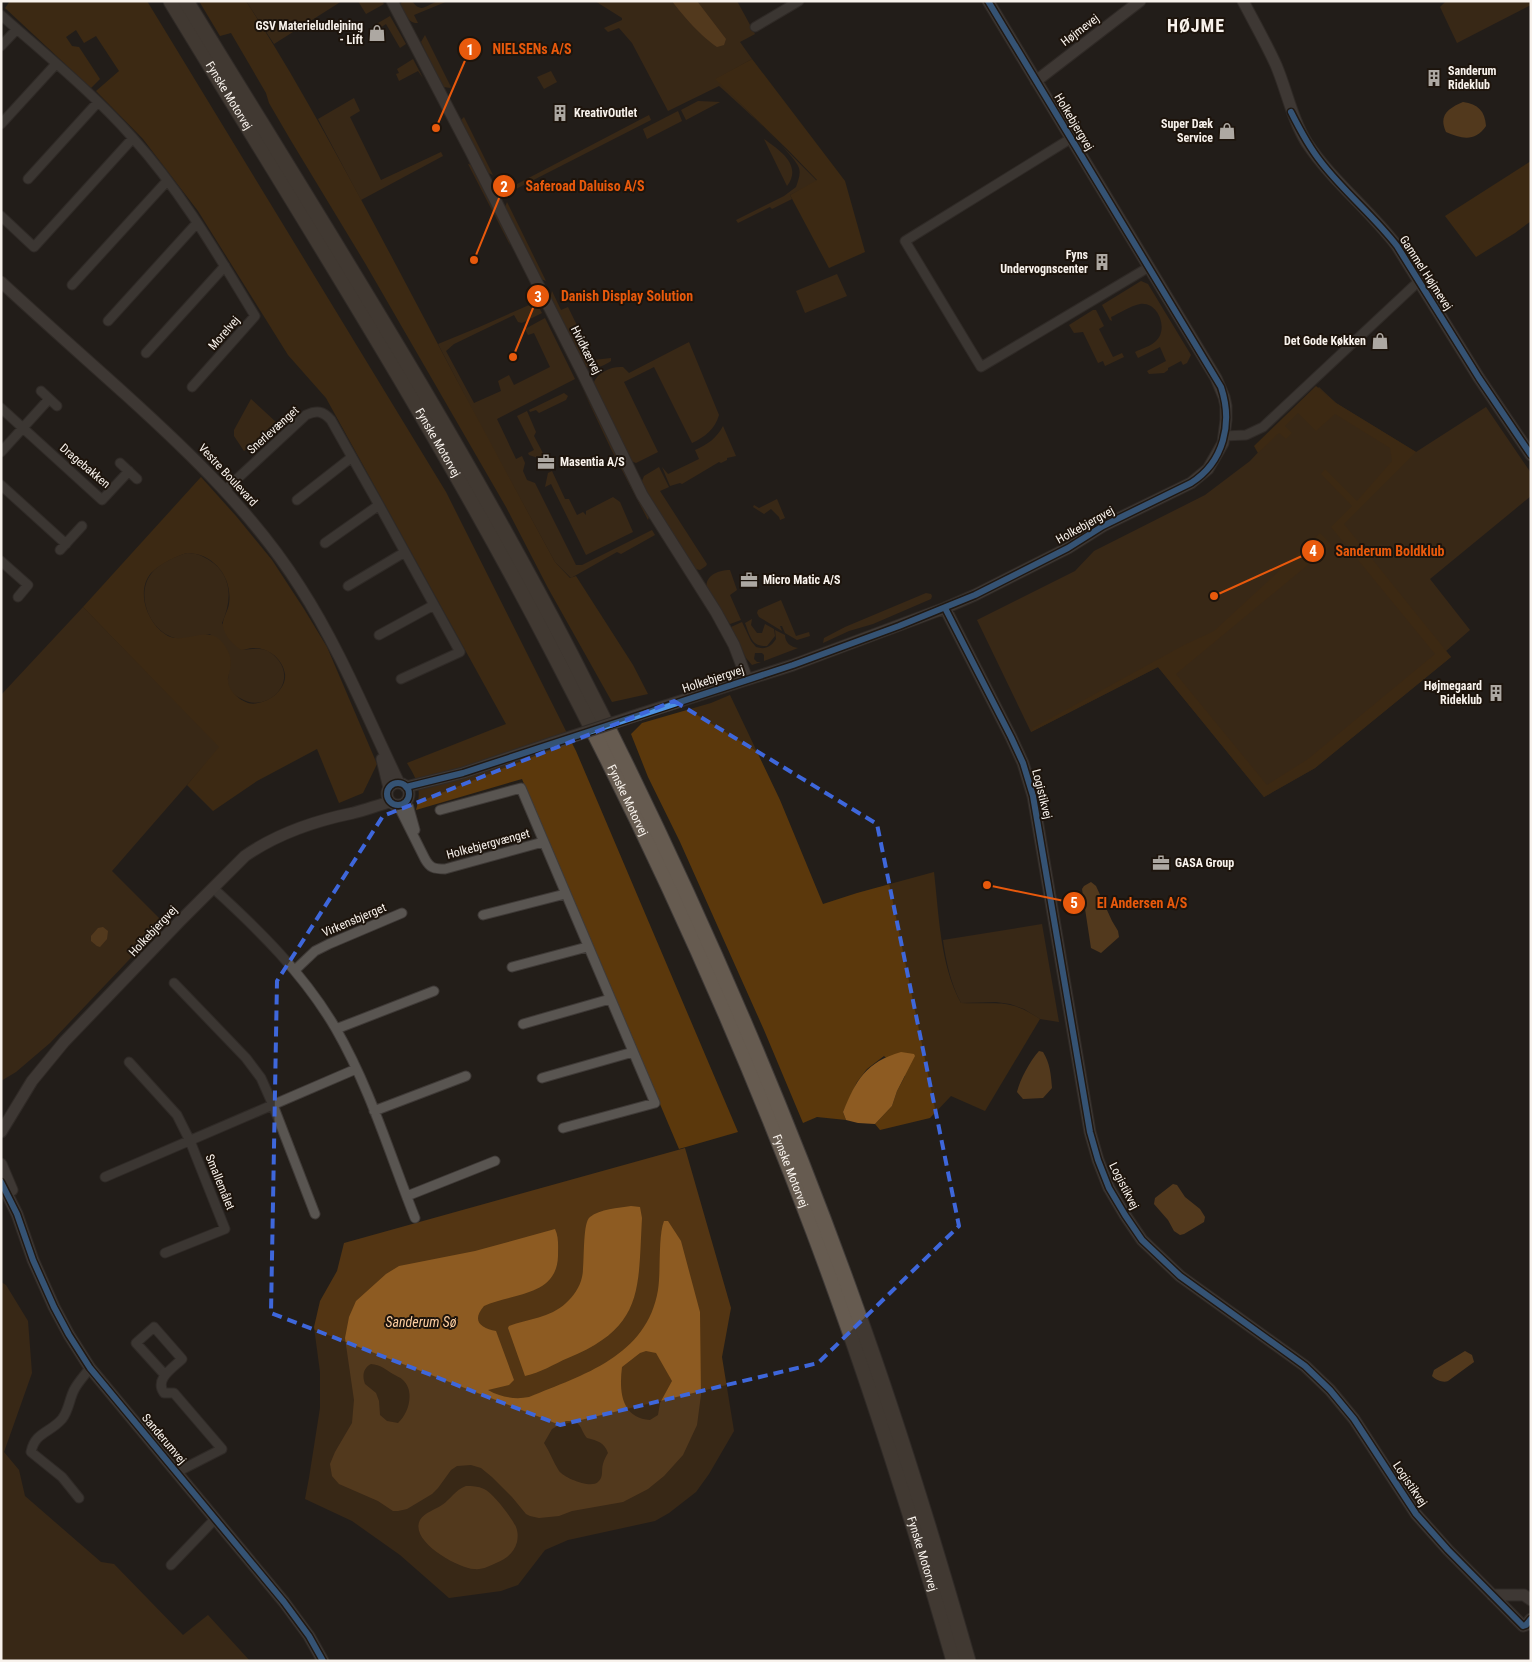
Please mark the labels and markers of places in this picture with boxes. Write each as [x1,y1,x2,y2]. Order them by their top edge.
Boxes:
place label: GSV Materieludlejning - Lift [255,19,363,47]
shop icon: GSV Materieludlejning - Lift [367,23,387,43]
callout: NIELSENs A/S [457,35,581,64]
place label: Sanderum Rideklub [1448,64,1497,92]
building icon: Sanderum Rideklub [1424,68,1444,88]
building icon: KreativOutlet [550,103,570,123]
place label: KreativOutlet [574,106,638,120]
place label: Super Dæk Service [1161,117,1213,145]
shop icon: Super Dæk Service [1217,121,1237,141]
callout: Saferoad Daluiso A/S [491,172,655,201]
place label: Fyns Undervognscenter [1000,248,1089,276]
building icon: Fyns Undervognscenter [1092,252,1112,272]
callout: Danish Display Solution [526,282,703,311]
shop icon: Det Gode Køkken [1370,331,1390,351]
place label: Det Gode Køkken [1284,334,1366,348]
office icon: Masentia A/S [536,452,556,472]
place label: Masentia A/S [560,455,625,469]
callout: Sanderum Boldklub [1300,536,1454,565]
office icon: Micro Matic A/S [739,570,759,590]
place label: Micro Matic A/S [763,573,841,587]
place label: Højmegaard Rideklub [1424,679,1482,707]
building icon: Højmegaard Rideklub [1486,683,1506,703]
office icon: GASA Group [1151,853,1171,873]
place label: GASA Group [1175,856,1234,870]
callout: El Andersen A/S [1061,889,1197,918]

